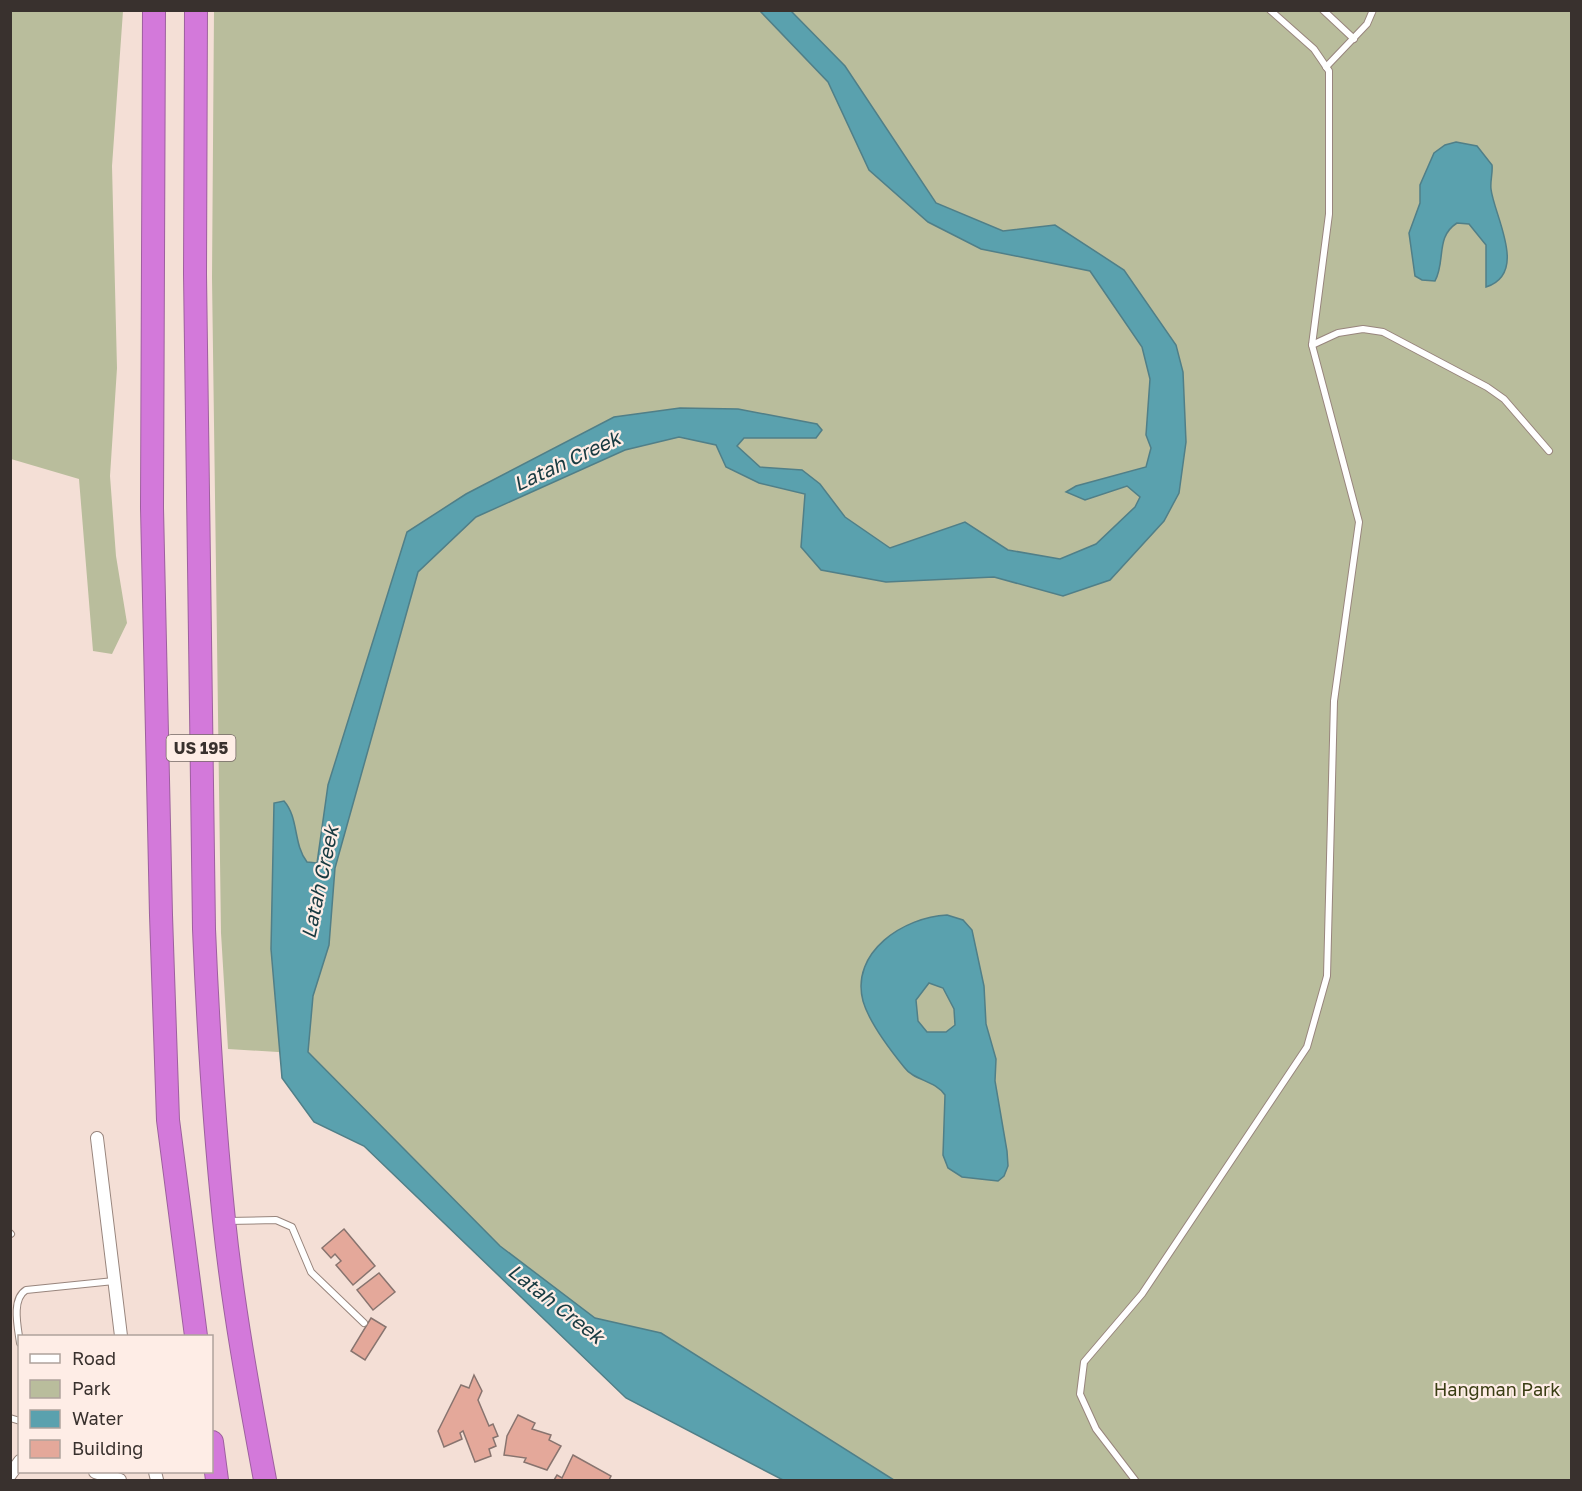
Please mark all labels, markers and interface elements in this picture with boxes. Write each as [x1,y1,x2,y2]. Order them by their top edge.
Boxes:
water label: Latah Creek [509,424,626,495]
road number: US 195 [166,735,236,761]
water label: Latah Creek [295,820,343,941]
water label: Latah Creek [504,1258,611,1350]
legend [18,1335,213,1473]
text: Road [72,1347,116,1369]
text: Park [72,1377,111,1399]
park label: Hangman Park [1434,1378,1560,1400]
text: Water [72,1407,123,1429]
text: Building [72,1437,143,1459]

